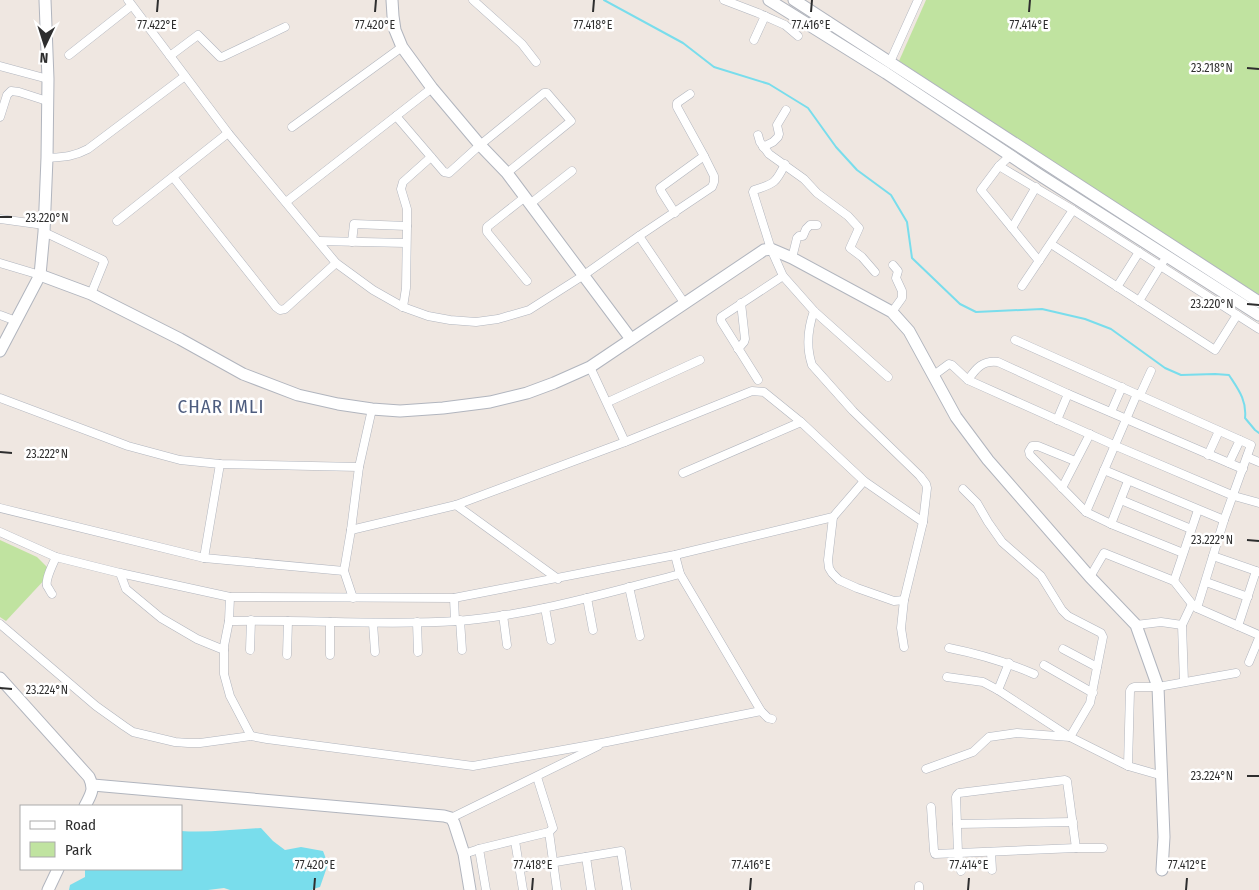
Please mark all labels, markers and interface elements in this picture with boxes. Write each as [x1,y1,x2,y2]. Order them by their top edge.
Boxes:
text: 77.422°E [137,18,177,32]
text: 77.420°E [355,18,396,32]
text: 77.418°E [574,18,613,32]
text: 77.416°E [792,18,831,32]
text: 77.414°E [1010,18,1049,32]
north arrow [20,20,70,70]
text: N [39,49,49,66]
text: 23.218°N [1191,61,1233,75]
text: 23.220°N [26,211,68,225]
text: 23.220°N [1191,297,1233,311]
district label: CHAR IMLI [178,395,264,418]
text: 23.222°N [26,447,68,461]
text: 23.222°N [1191,533,1233,547]
text: 23.224°N [26,683,68,697]
text: 23.224°N [1191,769,1233,783]
legend [20,805,182,870]
text: Road [65,816,96,834]
text: Park [65,841,92,859]
text: 77.420°E [295,858,336,872]
text: 77.418°E [514,858,553,872]
text: 77.416°E [732,858,771,872]
text: 77.414°E [950,858,989,872]
text: 77.412°E [1168,858,1207,872]

